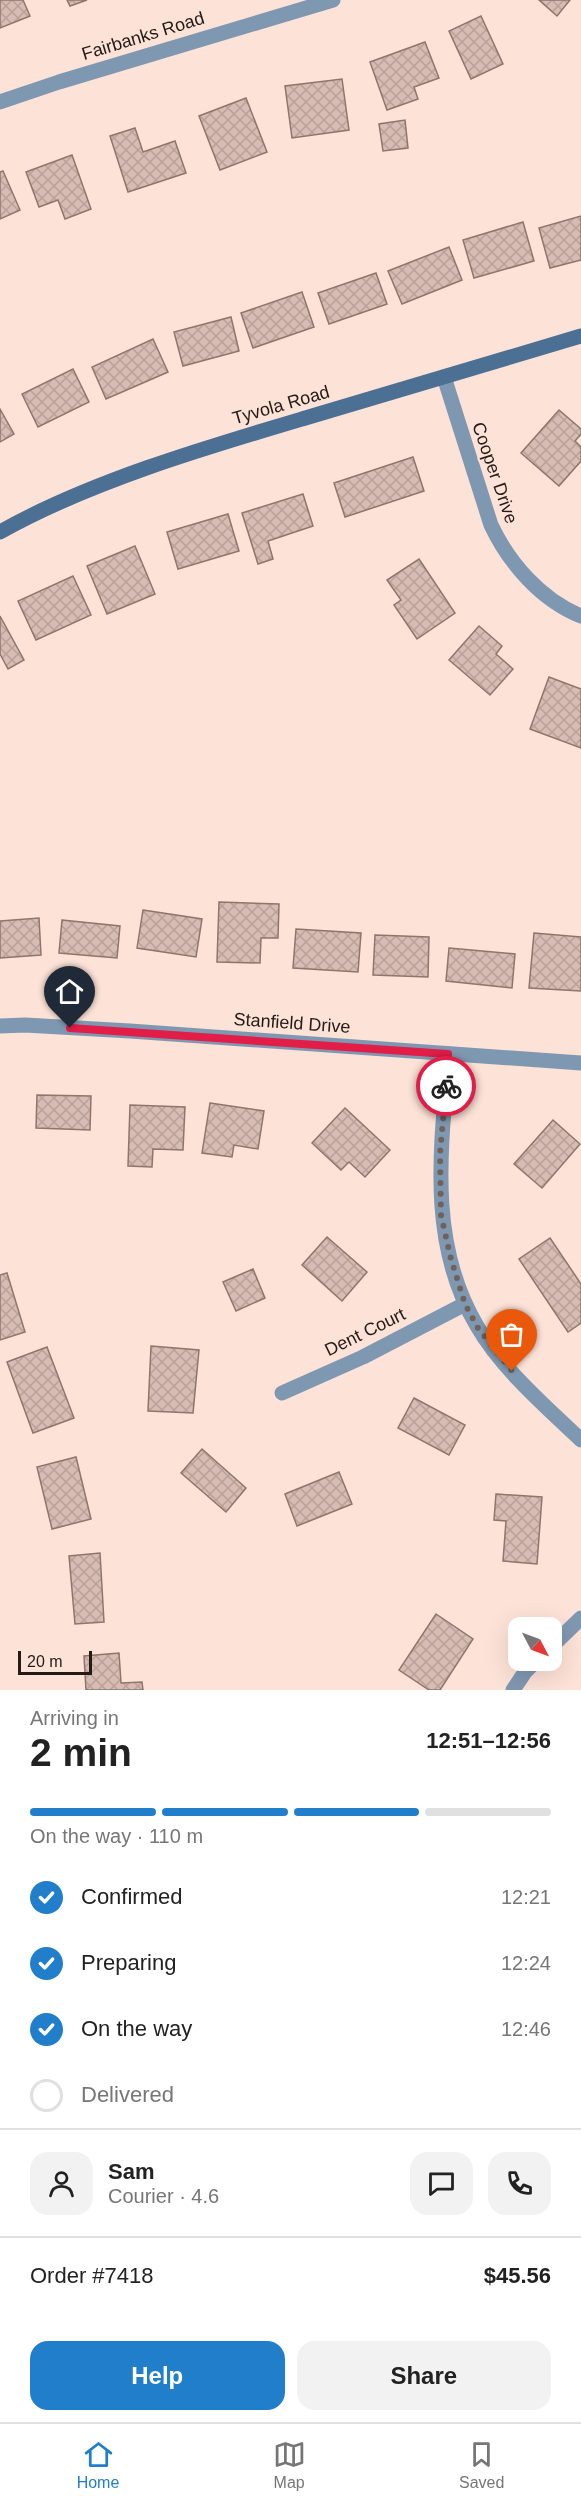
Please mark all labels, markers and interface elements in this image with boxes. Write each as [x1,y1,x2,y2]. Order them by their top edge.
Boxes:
street label: Fairbanks Road [79,8,207,64]
street label: Tyvola Road [230,382,332,428]
street label: Cooper Drive [468,420,522,526]
pin [44,966,95,1028]
icon: home [53,975,86,1008]
street label: Stanfield Drive [233,1009,351,1037]
courier [416,1056,476,1116]
icon: bike [430,1070,463,1103]
street label: Dent Court [321,1304,409,1360]
pin [486,1309,537,1371]
icon: bag [495,1318,528,1351]
north arrow [508,1617,562,1671]
map controls [508,1617,562,1671]
scale bar [18,1648,92,1676]
text: 20 m [27,1653,63,1670]
text: Arriving in [30,1707,119,1729]
text: 12:51–12:56 [426,1728,551,1753]
text: 2 min [30,1731,132,1774]
text: On the way · 110 m [30,1825,203,1847]
icon: check [30,1881,63,1914]
text: Confirmed [81,1884,182,1909]
text: 12:21 [501,1886,551,1908]
icon: check [30,1947,63,1980]
text: Preparing [81,1950,176,1975]
text: 12:24 [501,1952,551,1974]
icon: check [30,2013,63,2046]
text: On the way [81,2016,192,2041]
text: 12:46 [501,2018,551,2040]
text: Delivered [81,2082,174,2107]
button: person [30,2152,93,2215]
button: chat [410,2152,473,2215]
button: phone [488,2152,551,2215]
text: Sam [108,2159,154,2184]
text: Courier · 4.6 [108,2185,219,2207]
text: Order #7418 [30,2263,154,2288]
text: $45.56 [484,2263,551,2288]
button: Help [30,2341,285,2410]
button: Share [297,2341,551,2410]
tab: Home [77,2438,119,2492]
tab: Map [273,2438,306,2492]
tab: Saved [459,2438,504,2492]

